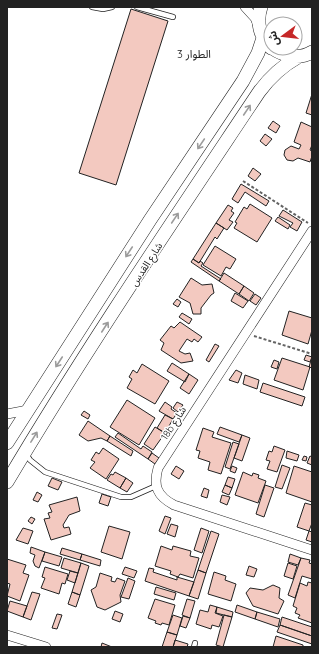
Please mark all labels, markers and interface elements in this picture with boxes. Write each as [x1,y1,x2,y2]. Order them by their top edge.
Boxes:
north arrow [263,16,303,56]
text: ش [265,29,282,48]
district label: الطوار 3 [177,47,211,61]
one-way arrow [243,105,251,116]
one-way arrow [197,138,205,149]
one-way arrow [171,213,179,224]
street label: شارع القدس [127,240,166,289]
one-way arrow [125,246,133,257]
one-way arrow [101,321,109,333]
one-way arrow [55,356,63,367]
street label: 18b شارع [158,404,190,443]
one-way arrow [31,431,39,443]

